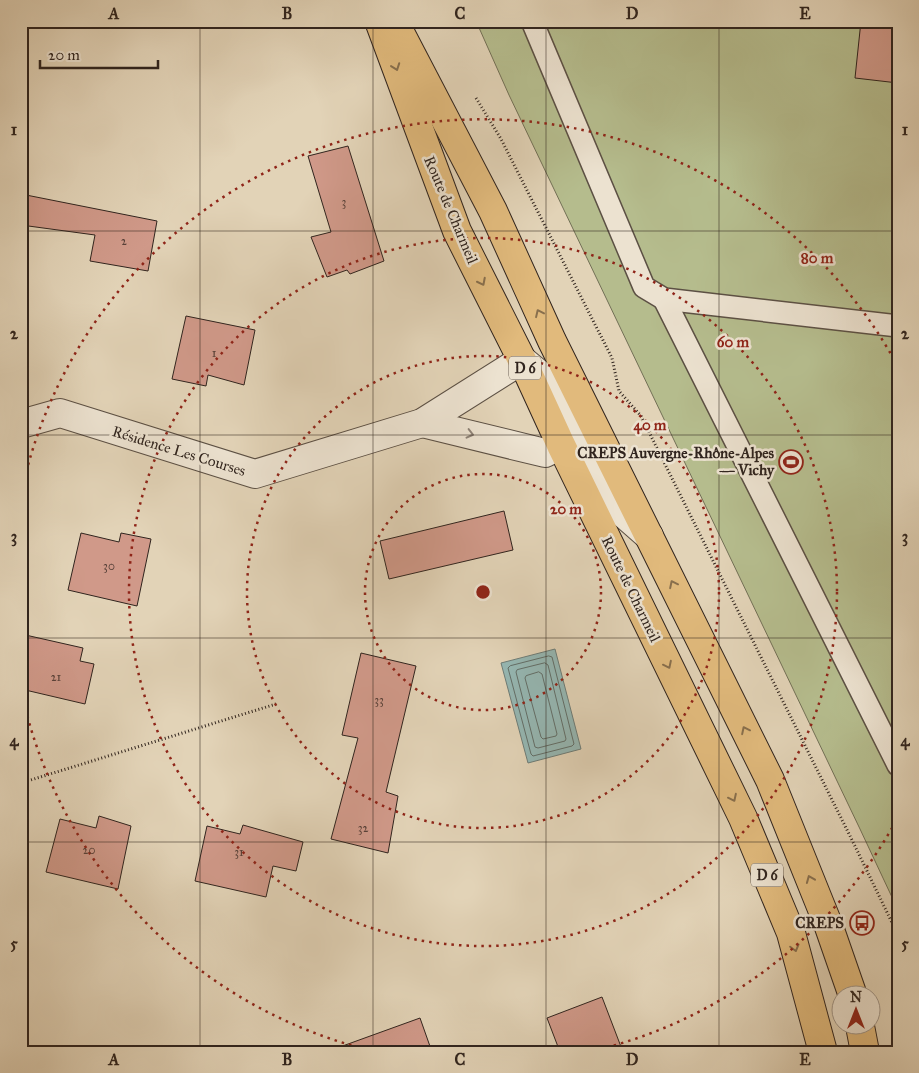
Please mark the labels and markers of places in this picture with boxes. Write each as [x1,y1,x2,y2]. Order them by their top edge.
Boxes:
place label: CREPS Auvergne-Rhône-Alpes — Vichy [577,444,775,480]
sports icon: CREPS Auvergne-Rhône-Alpes — Vichy [778,449,804,475]
centre of rings [474,583,492,601]
bus stop icon: CREPS [849,910,875,936]
place label: CREPS [795,914,844,932]

